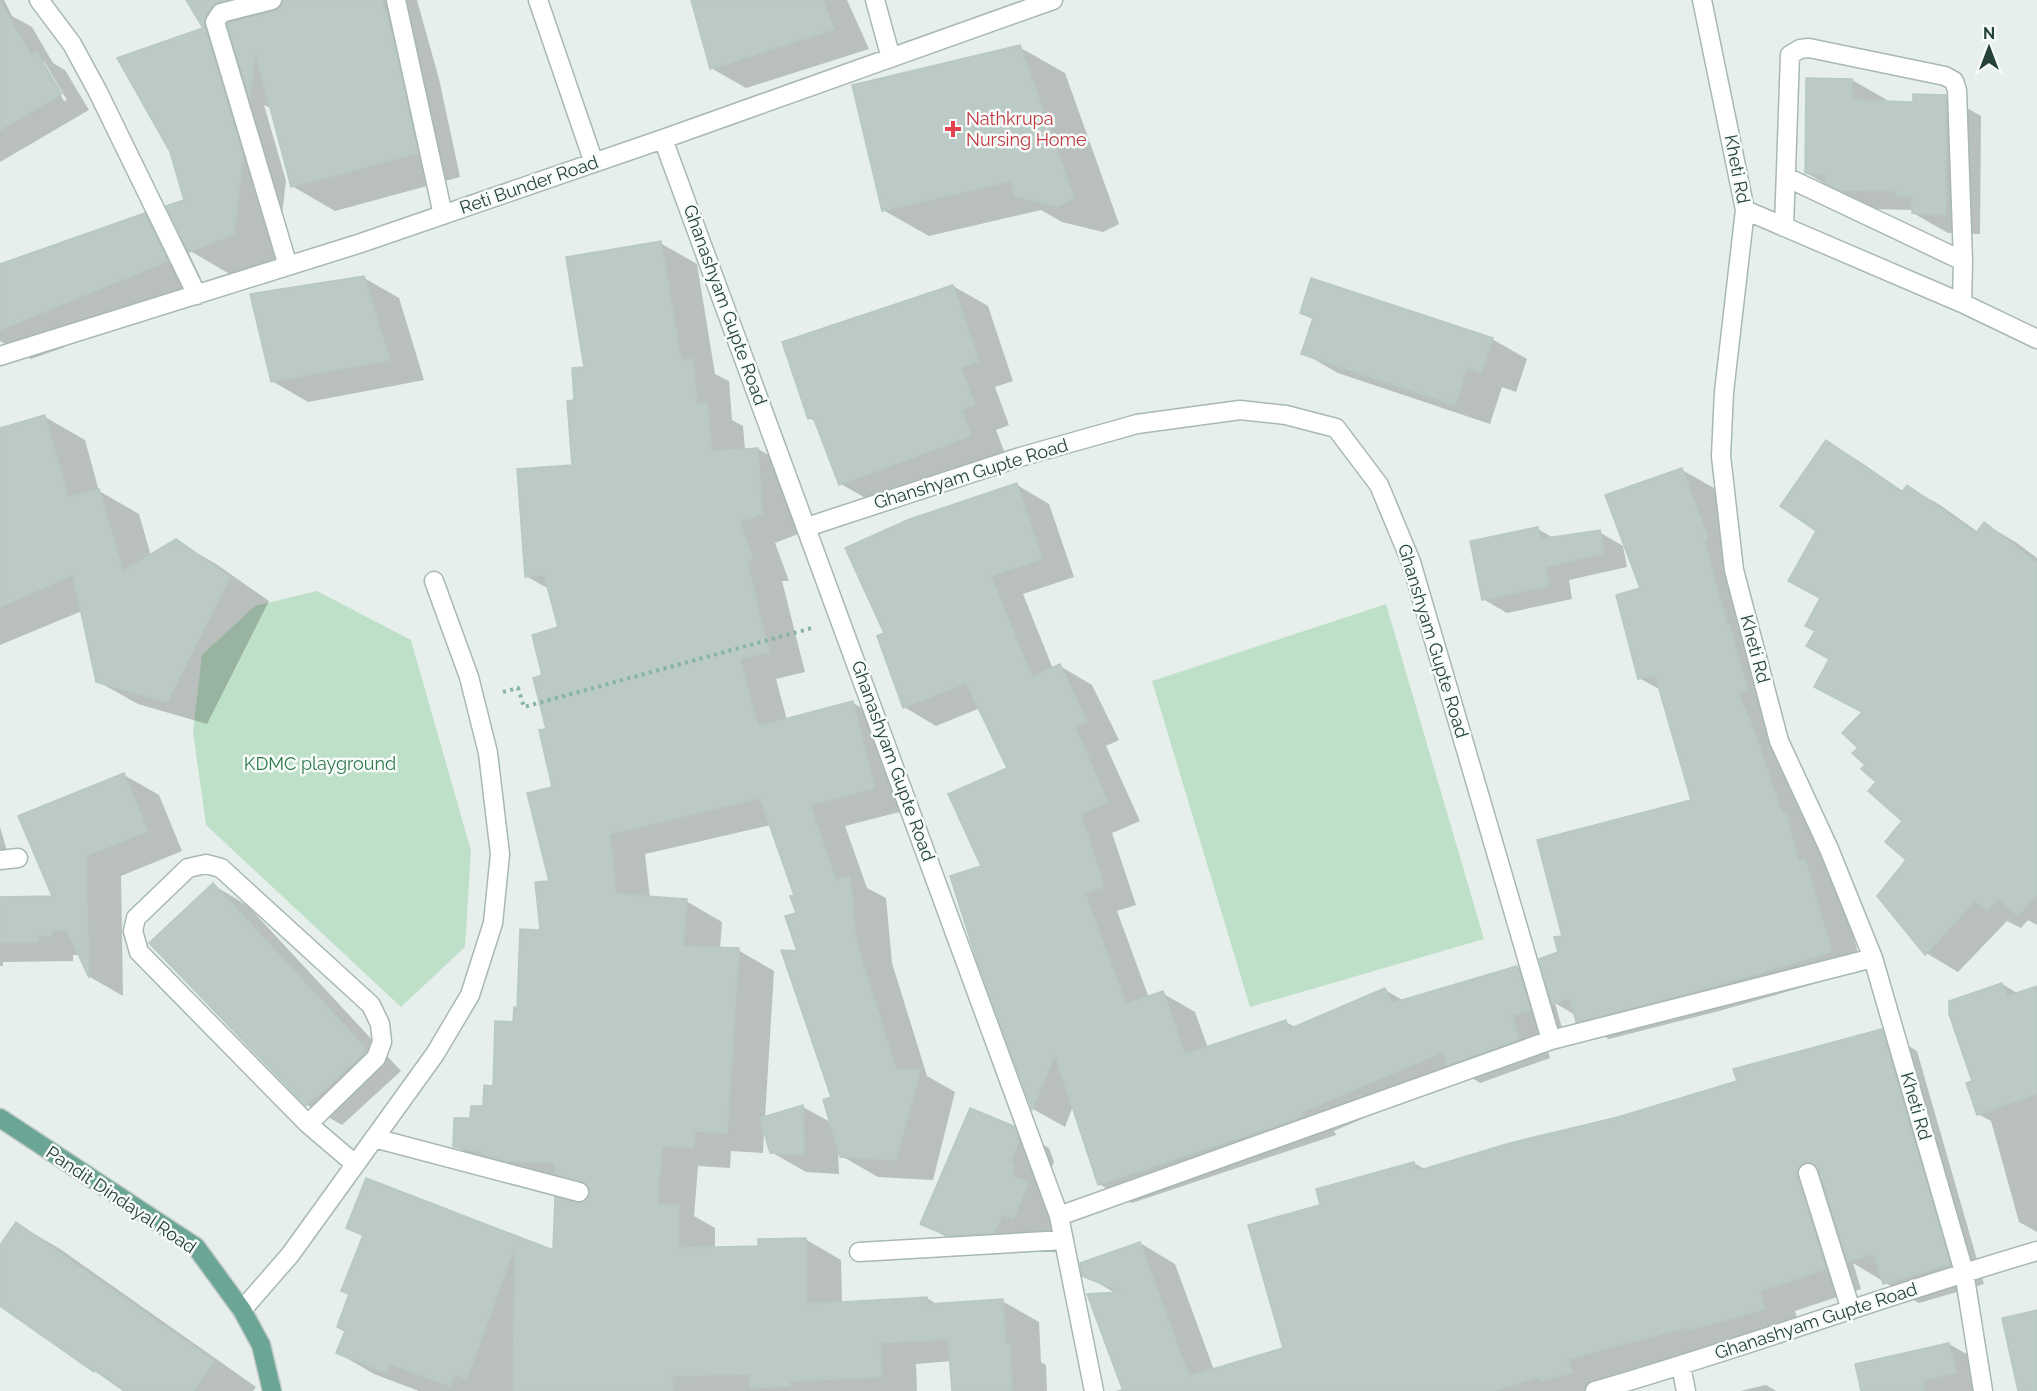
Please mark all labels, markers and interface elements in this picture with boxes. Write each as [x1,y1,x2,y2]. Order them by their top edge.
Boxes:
north arrow [1959,18,2019,78]
text: N [1983,24,1995,43]
place label: Nathkrupa Nursing Home [966,108,1087,150]
marker: Nathkrupa Nursing Home [944,120,962,138]
street label: Kheti Rd [1721,133,1754,205]
street label: Reti Bunder Road [457,151,601,218]
street label: Ghanashyam Gupte Road [679,202,772,408]
street label: Ghanshyam Gupte Road [871,434,1070,513]
street label: Ghanshyam Gupte Road [1394,541,1473,740]
street label: Kheti Rd [1736,612,1775,685]
street label: Ghanashyam Gupte Road [847,658,940,864]
park label: KDMC playground [244,753,396,774]
street label: Kheti Rd [1897,1069,1936,1142]
street label: Pandit Dindayal Road [42,1142,200,1258]
street label: Ghanashyam Gupte Road [1712,1278,1920,1363]

